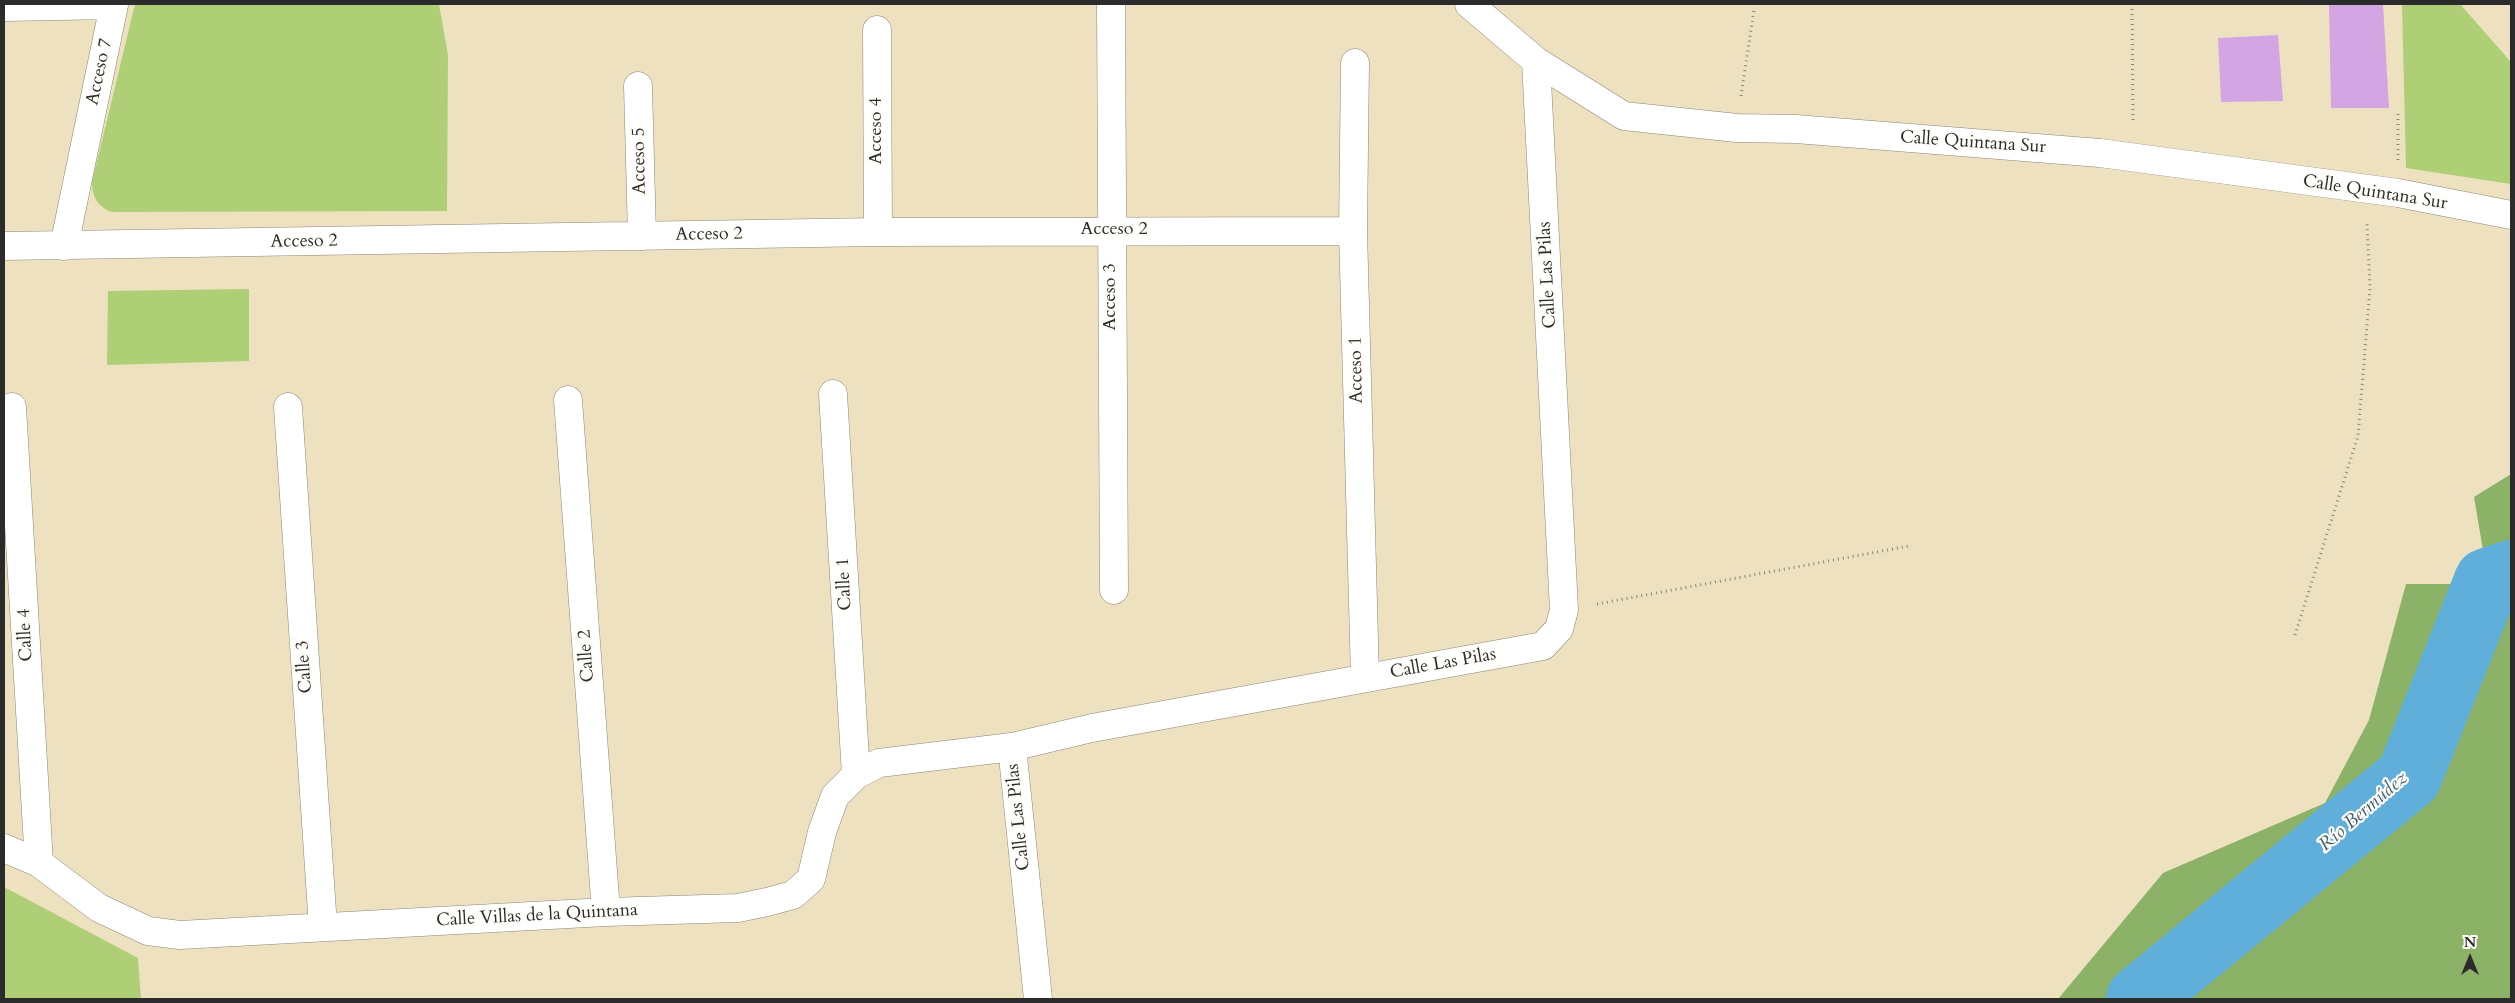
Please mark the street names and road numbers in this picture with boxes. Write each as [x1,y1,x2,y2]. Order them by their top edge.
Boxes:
street label: Acceso 7 [82,37,118,107]
street label: Acceso 4 [866,97,888,165]
street label: Acceso 5 [629,127,651,195]
street label: Calle Quintana Sur [1899,127,2047,159]
street label: Calle Quintana Sur [2301,171,2449,215]
street label: Acceso 2 [1080,219,1148,241]
street label: Calle Las Pilas [1534,221,1562,329]
street label: Acceso 2 [675,224,743,246]
street label: Acceso 2 [270,231,338,253]
street label: Acceso 3 [1100,263,1122,331]
street label: Acceso 1 [1346,336,1368,404]
street label: Calle 1 [833,557,857,611]
street label: Calle 4 [14,608,38,662]
street label: Calle 2 [574,629,600,683]
street label: Calle 3 [292,640,318,694]
street label: Calle Las Pilas [1388,644,1498,684]
street label: Calle Las Pilas [1003,763,1035,871]
street label: Calle Villas de la Quintana [436,900,638,932]

